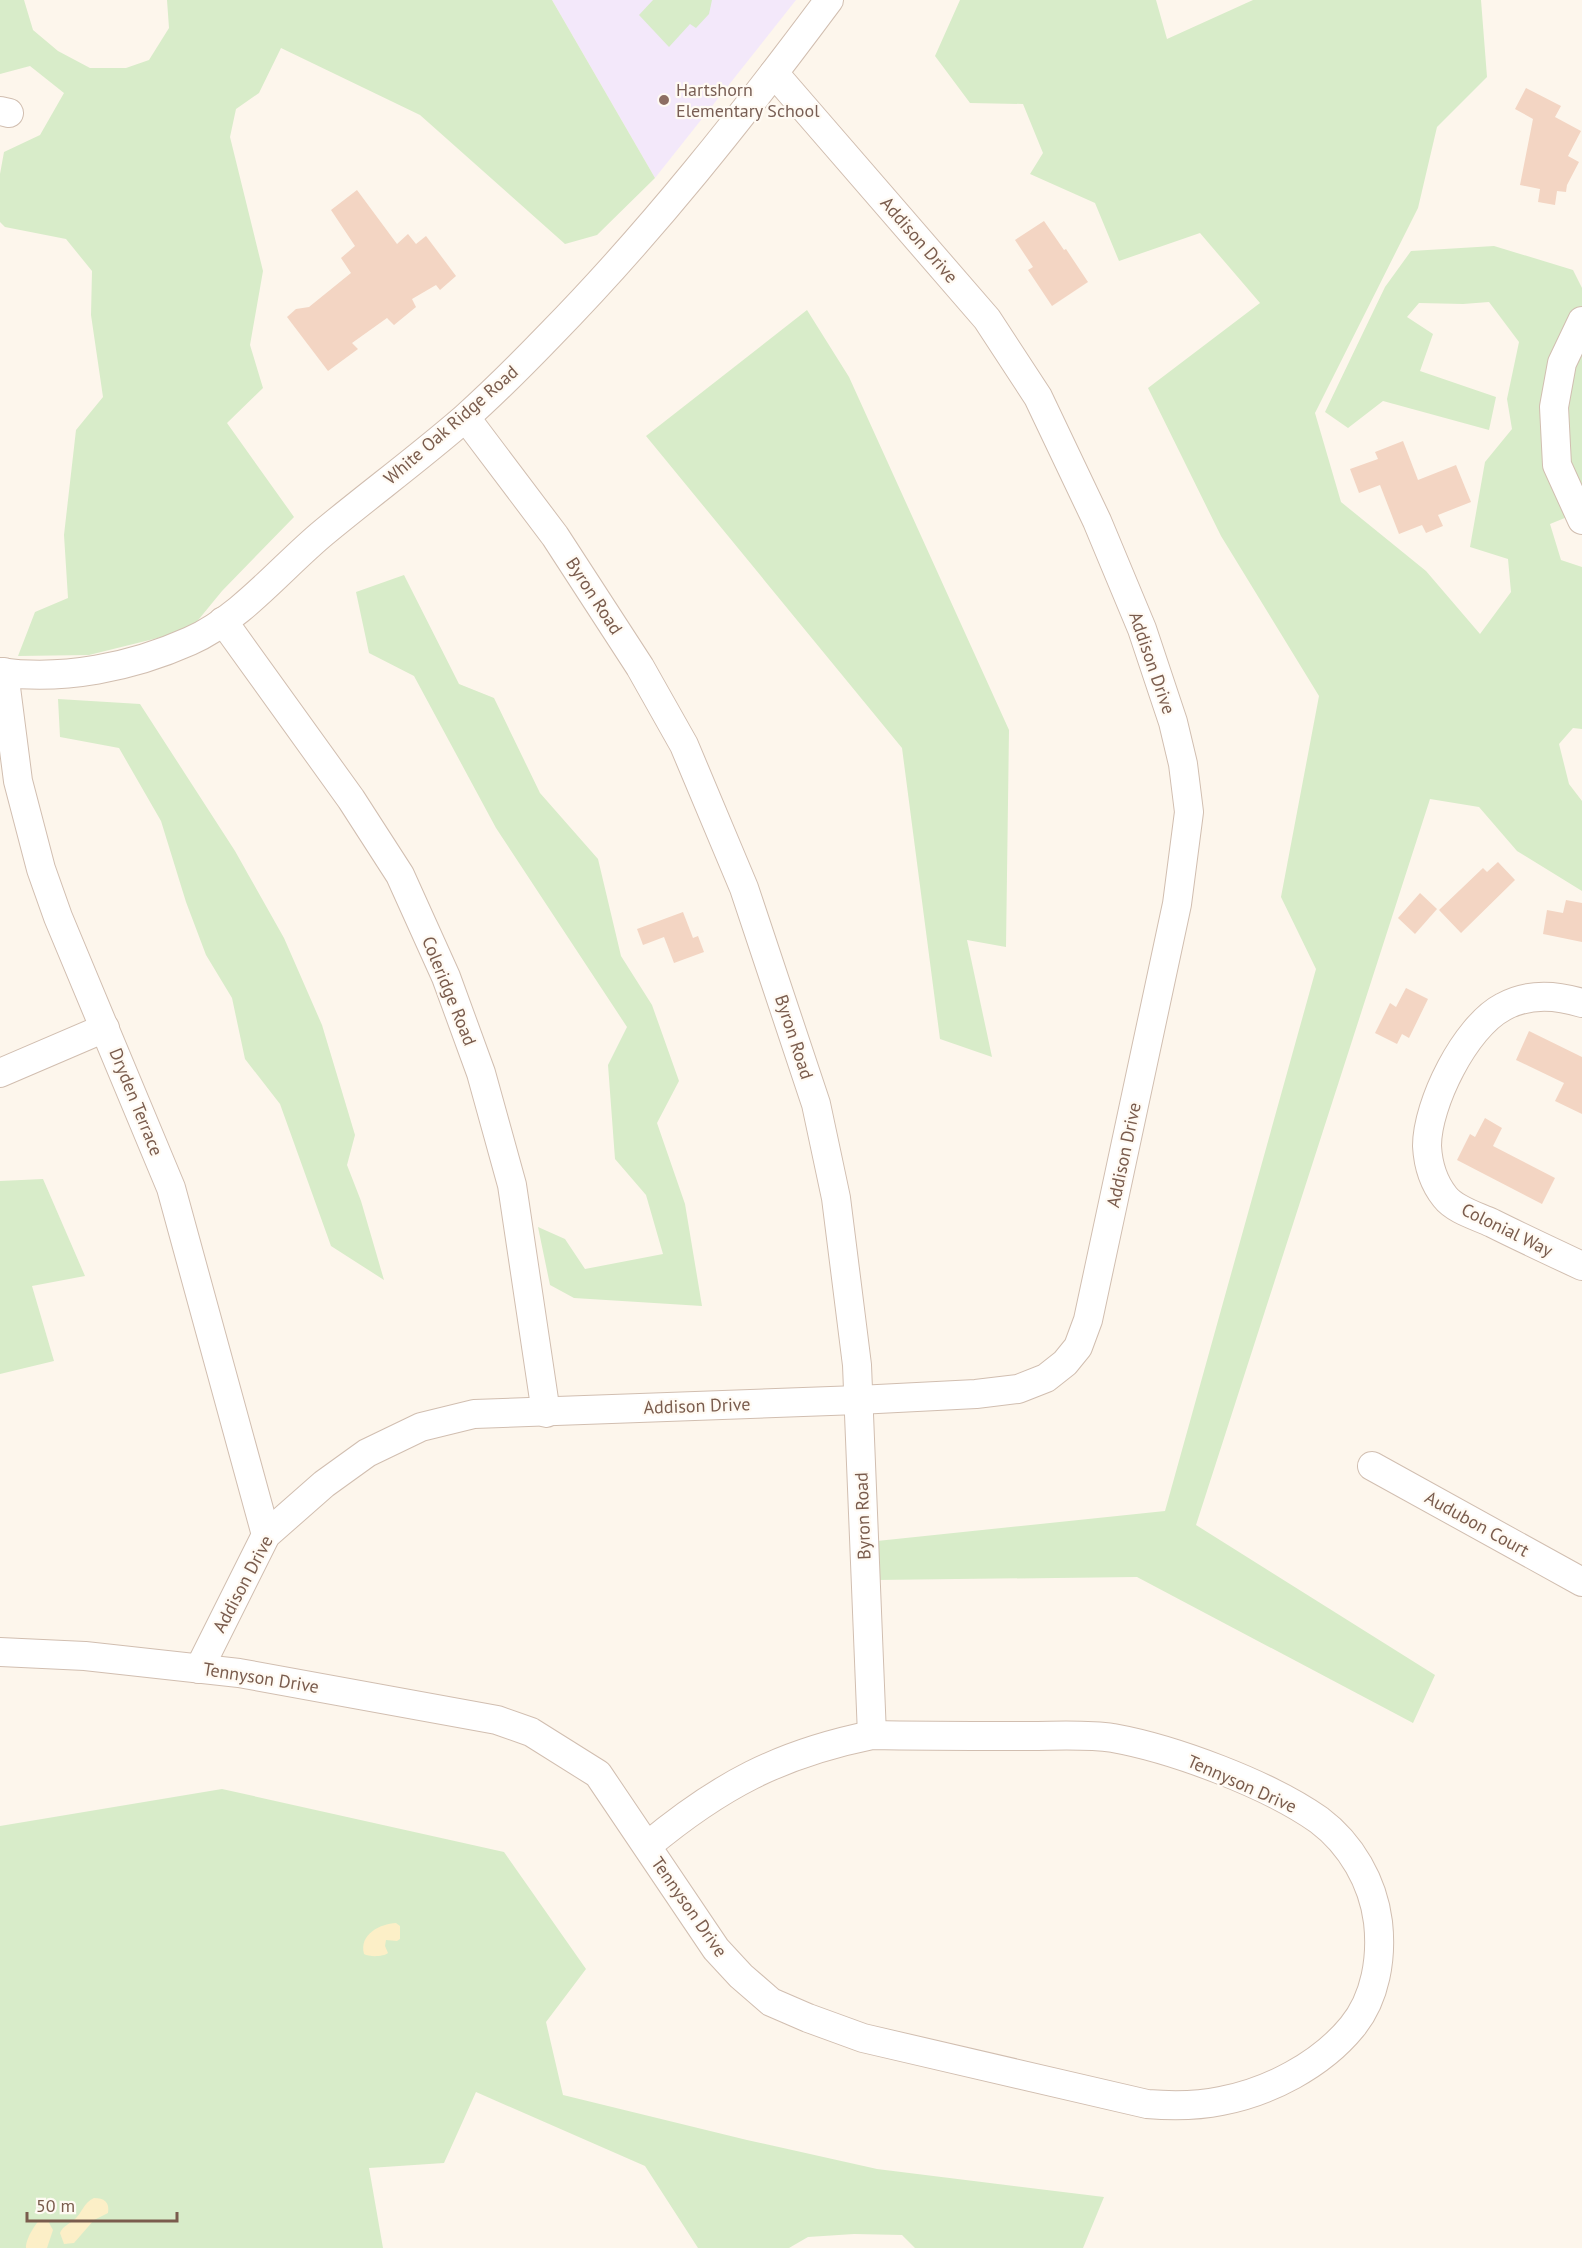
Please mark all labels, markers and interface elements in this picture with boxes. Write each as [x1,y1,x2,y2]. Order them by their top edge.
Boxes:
place label: Hartshorn Elementary School [676,78,820,122]
marker: Hartshorn Elementary School [657,93,671,107]
street label: Addison Drive [876,192,963,288]
street label: White Oak Ridge Road [379,360,523,489]
street label: Byron Road [561,553,628,639]
street label: Addison Drive [1124,609,1181,717]
street label: Coleridge Road [417,933,482,1049]
street label: Byron Road [770,992,819,1082]
street label: Dryden Terrace [104,1045,168,1159]
street label: Addison Drive [1101,1100,1146,1210]
street label: Colonial Way [1458,1198,1557,1262]
street label: Addison Drive [643,1392,751,1419]
street label: Byron Road [849,1472,876,1560]
street label: Audubon Court [1421,1486,1533,1562]
street label: Addison Drive [207,1531,278,1636]
street label: Tennyson Drive [201,1657,321,1698]
street label: Tennyson Drive [1184,1749,1300,1818]
street label: Tennyson Drive [646,1852,732,1961]
scale bar [27,2185,177,2223]
text: 50 m [36,2194,75,2217]

